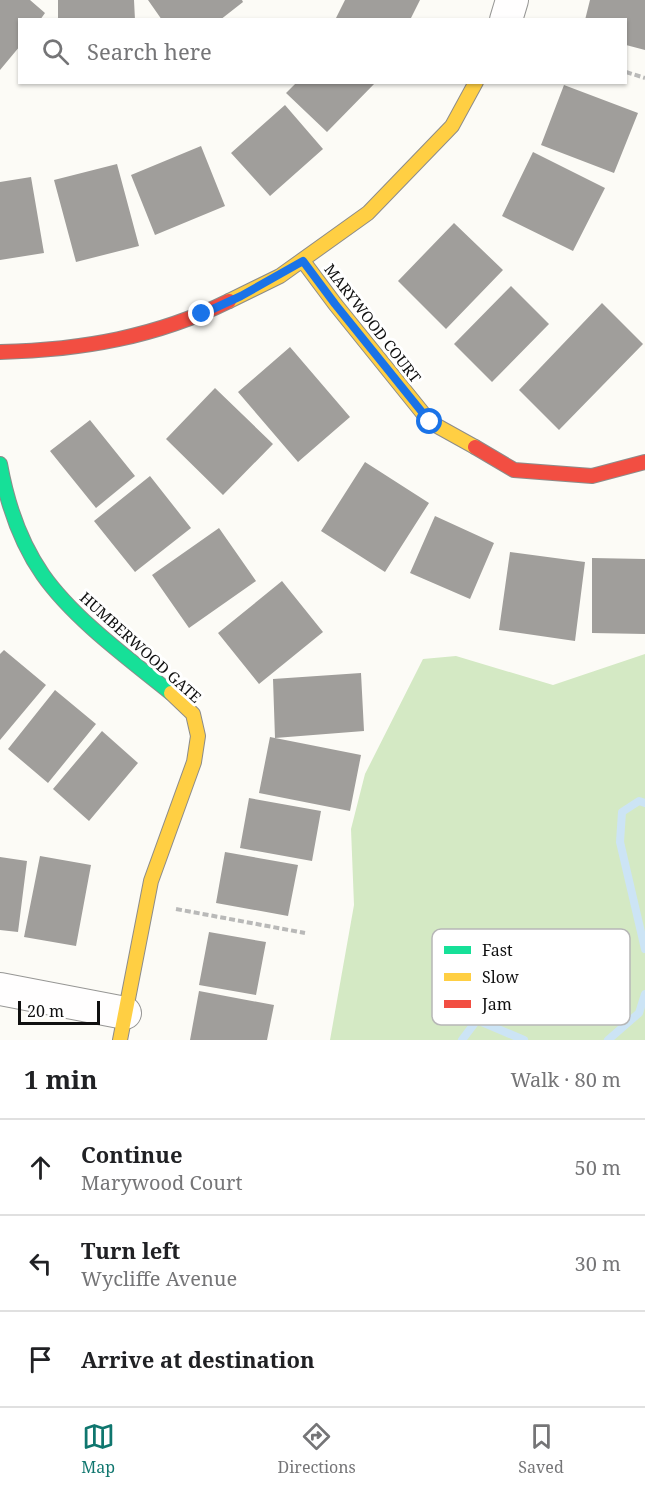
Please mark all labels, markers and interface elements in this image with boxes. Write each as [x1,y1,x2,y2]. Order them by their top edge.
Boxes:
search box [18,18,627,84]
icon: search [39,35,72,68]
text: Search here [87,36,212,66]
street label: MARYWOOD COURT [320,259,426,387]
route end [188,300,214,326]
route start [416,408,442,434]
street label: HUMBERWOOD GATE [76,587,206,707]
legend [432,929,630,1025]
text: Fast [482,939,513,961]
text: Slow [482,966,519,988]
text: Jam [481,993,512,1015]
scale bar [18,998,100,1026]
text: 20 m [27,1000,64,1022]
text: 1 min [24,1061,98,1097]
text: Walk · 80 m [510,1066,621,1093]
text: Continue [81,1139,183,1169]
icon: ahead [24,1151,57,1184]
text: 50 m [575,1154,621,1181]
text: Marywood Court [81,1169,243,1196]
text: Turn left [81,1235,180,1265]
icon: left [24,1247,57,1280]
text: 30 m [575,1250,621,1277]
text: Wycliffe Avenue [81,1265,237,1292]
icon: arrive [24,1343,57,1376]
text: Arrive at destination [81,1344,315,1374]
tab: Map [81,1420,115,1478]
tab: Directions [278,1420,356,1478]
tab: Saved [518,1420,564,1478]

